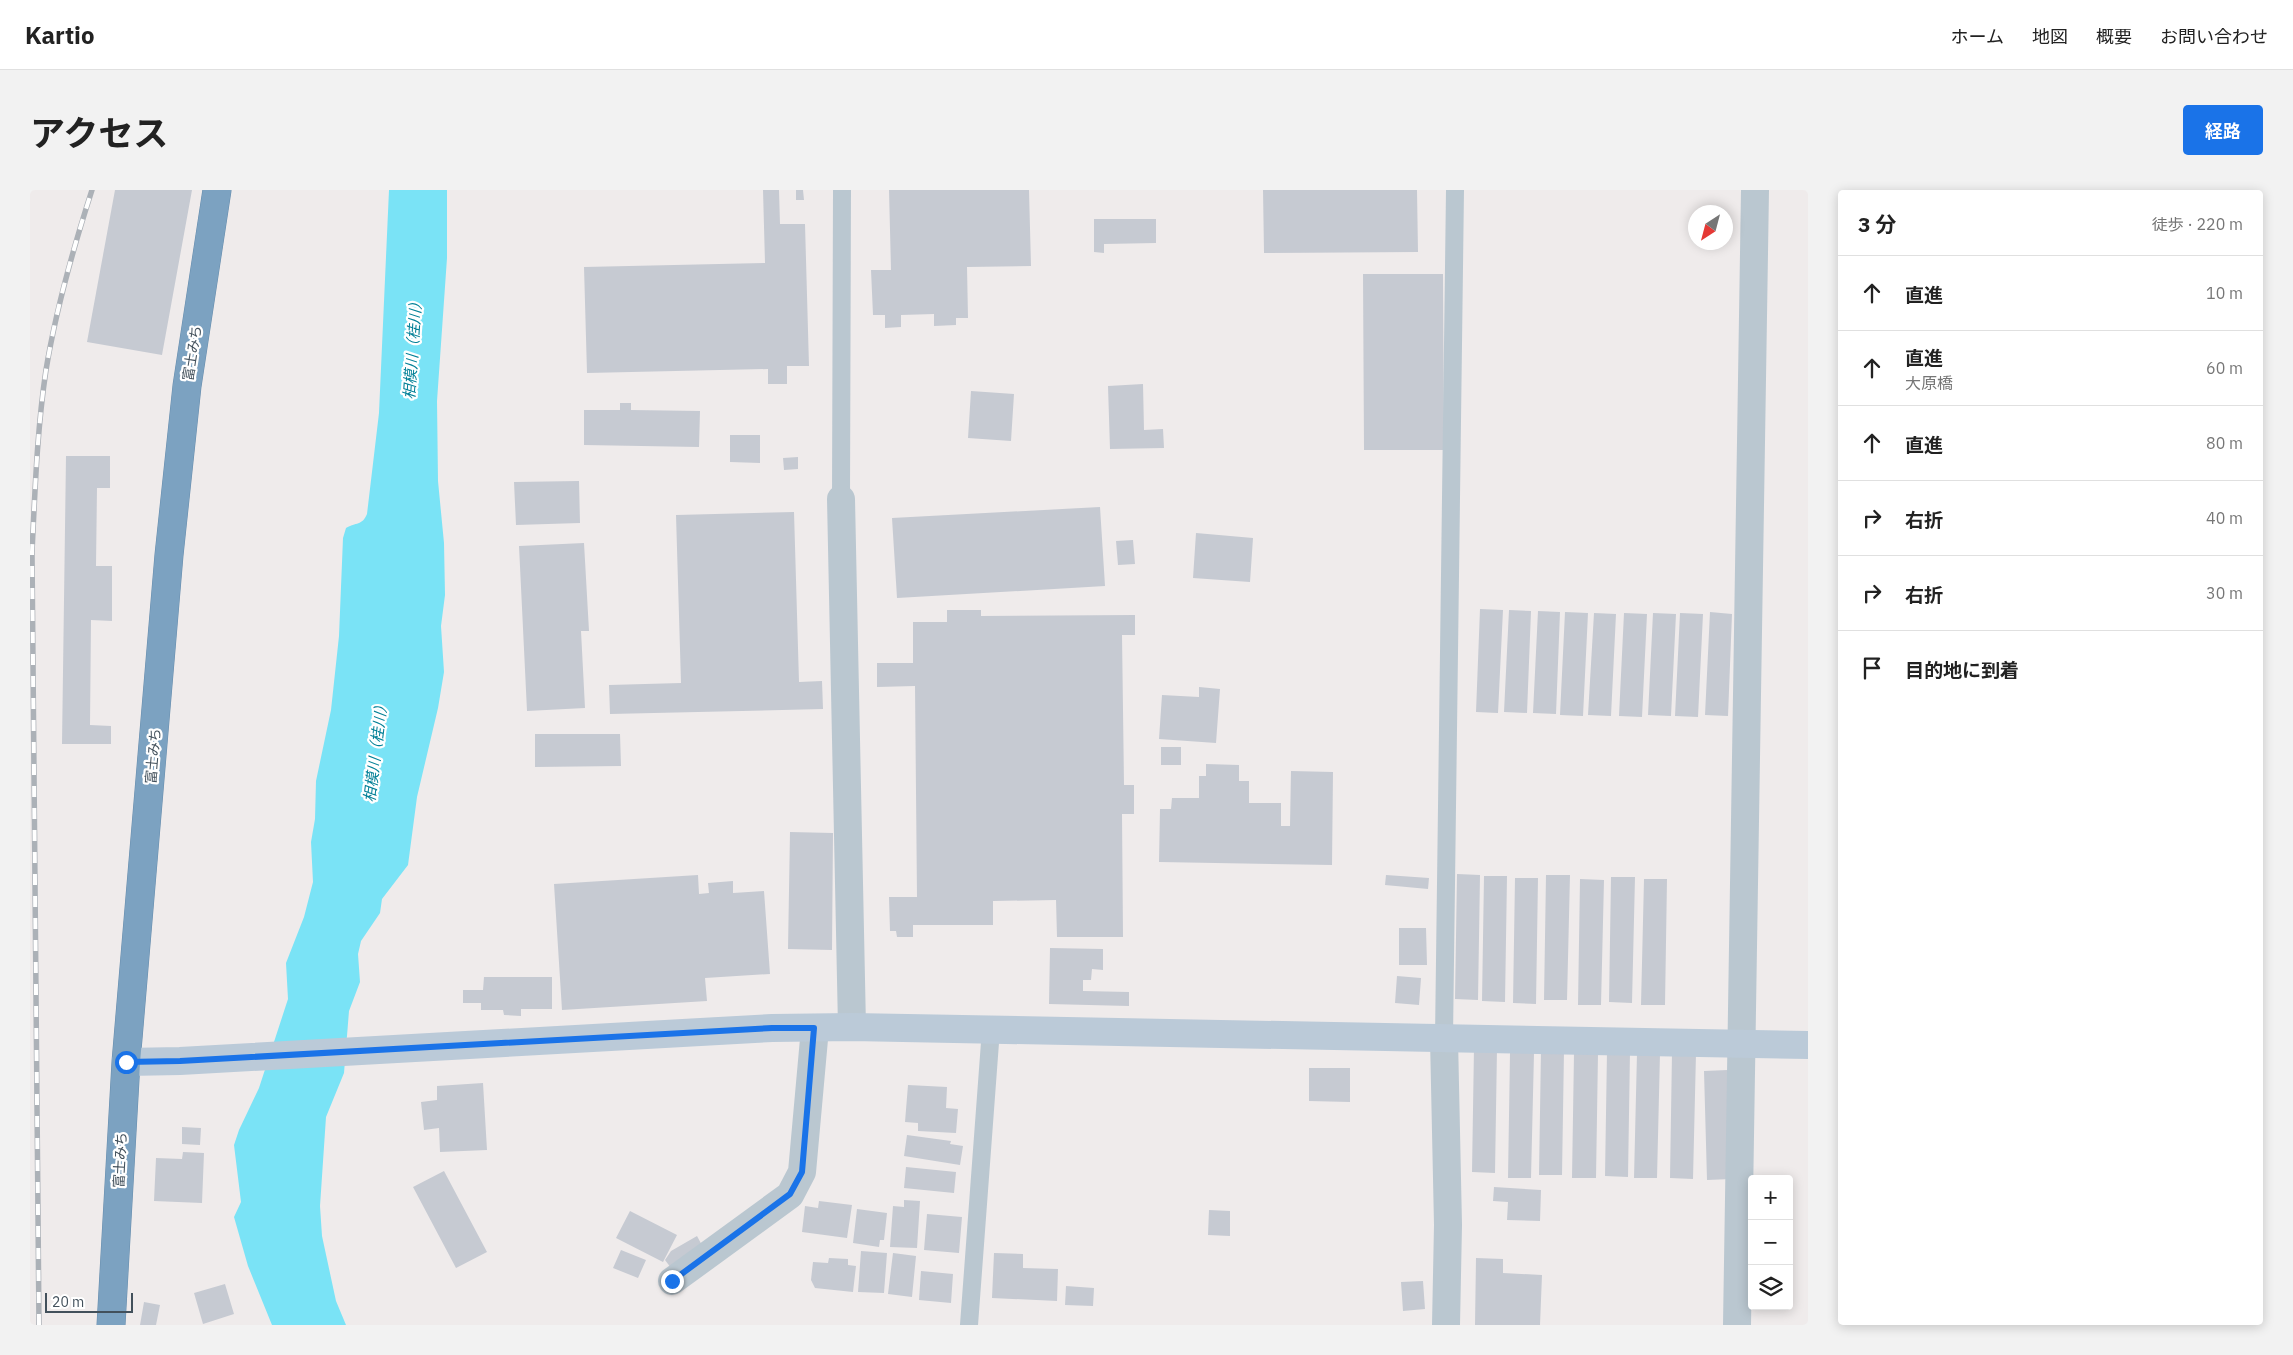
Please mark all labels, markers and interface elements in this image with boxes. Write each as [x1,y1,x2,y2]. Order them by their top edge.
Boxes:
text: Kartio [25,19,95,51]
text: ホーム [1951,25,2004,48]
text: 地図 [2032,25,2068,48]
text: 概要 [2096,25,2132,48]
text: お問い合わせ [2160,25,2268,48]
button: 経路 [2183,105,2263,155]
text: アクセス [30,110,168,156]
north arrow [1688,205,1733,250]
text: 3 分 [1858,210,1897,238]
text: 徒歩 · 220 m [2152,214,2243,234]
icon: ahead [1858,279,1886,307]
text: 直進 [1905,283,1943,307]
text: 10 m [2206,283,2243,303]
water label: 相模川（桂川） [399,294,426,400]
street label: 富士みち [179,324,205,382]
text: 直進 [1905,346,1943,370]
icon: ahead [1858,354,1886,382]
text: 60 m [2206,358,2243,378]
text: 大原橋 [1905,373,1953,393]
icon: ahead [1858,429,1886,457]
text: 直進 [1905,433,1943,457]
text: 80 m [2206,433,2243,453]
icon: right [1858,504,1886,532]
text: 右折 [1905,508,1943,532]
text: 40 m [2206,508,2243,528]
icon: right [1858,579,1886,607]
text: 右折 [1905,583,1943,607]
text: 30 m [2206,583,2243,603]
icon: arrive [1858,654,1886,682]
text: 目的地に到着 [1905,658,2019,682]
water label: 相模川（桂川） [360,697,391,803]
street label: 富士みち [142,727,164,785]
route start [115,1051,138,1074]
street label: 富士みち [110,1132,130,1188]
map controls [1748,1175,1793,1310]
button: + [1748,1175,1793,1220]
button: − [1748,1220,1793,1265]
button: layers [1748,1265,1793,1310]
route end [661,1270,684,1293]
scale bar [45,1290,132,1313]
text: 20 m [52,1293,84,1311]

